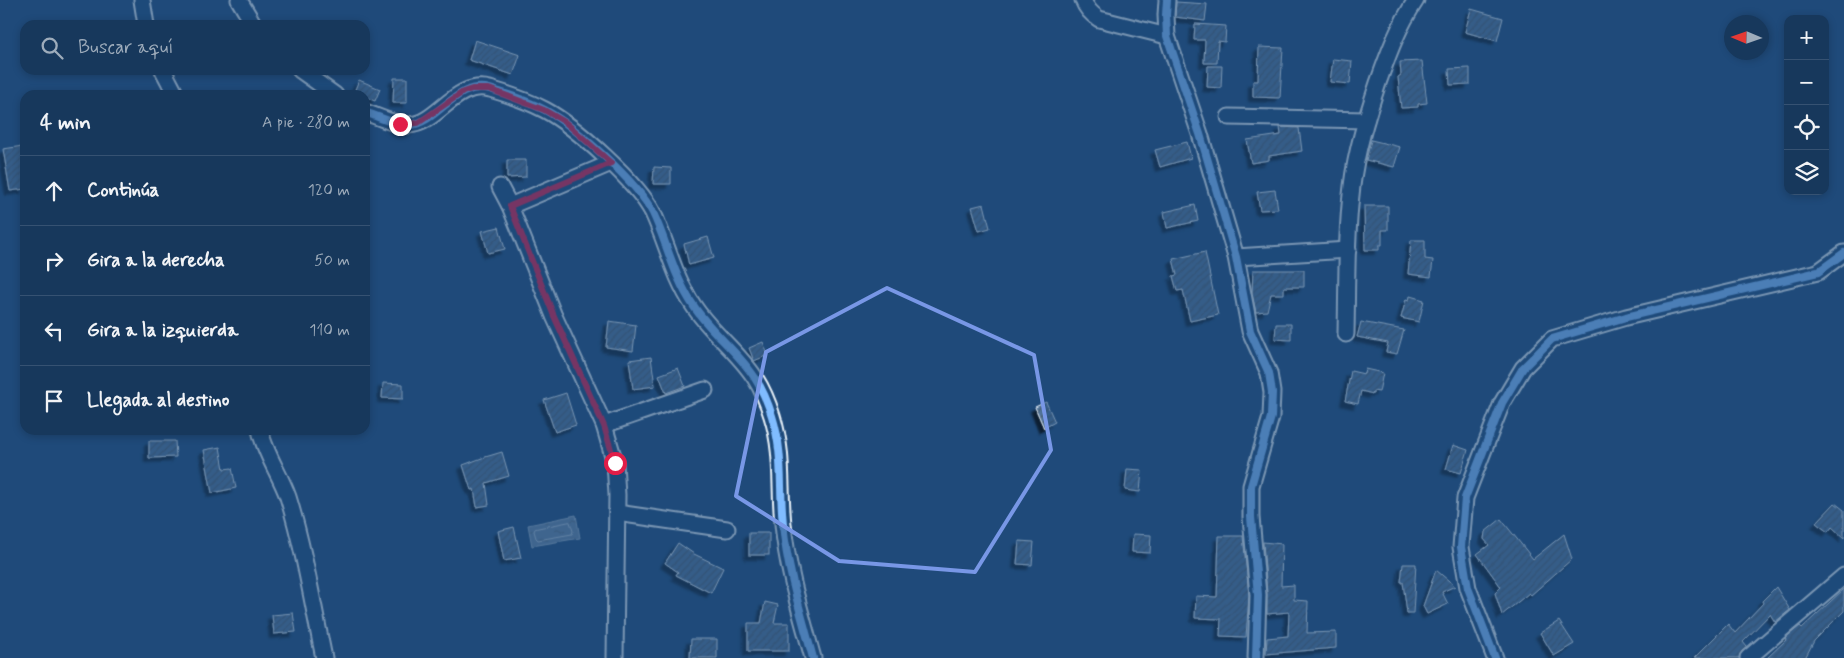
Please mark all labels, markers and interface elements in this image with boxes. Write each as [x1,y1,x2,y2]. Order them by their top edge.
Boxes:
north arrow [1724,15,1769,60]
map controls [1784,15,1829,195]
button: + [1784,15,1829,60]
search box [20,20,370,75]
icon: search [38,34,66,62]
text: Buscar aquí [78,35,173,60]
button: − [1784,60,1829,105]
button: locate [1784,105,1829,150]
text: 4 min [40,109,91,137]
text: A pie · 280 m [262,112,350,133]
route end [389,113,412,136]
button: layers [1784,150,1829,195]
icon: ahead [40,177,68,205]
text: Continúa [87,178,159,203]
text: 120 m [308,180,350,201]
icon: right [40,247,68,275]
text: Gira a la derecha [87,248,225,273]
text: 50 m [314,250,350,271]
icon: left [40,317,68,345]
text: Gira a la izquierda [87,318,238,343]
text: 110 m [309,320,350,341]
icon: arrive [40,387,68,415]
text: Llegada al destino [87,388,229,413]
route start [604,452,627,475]

